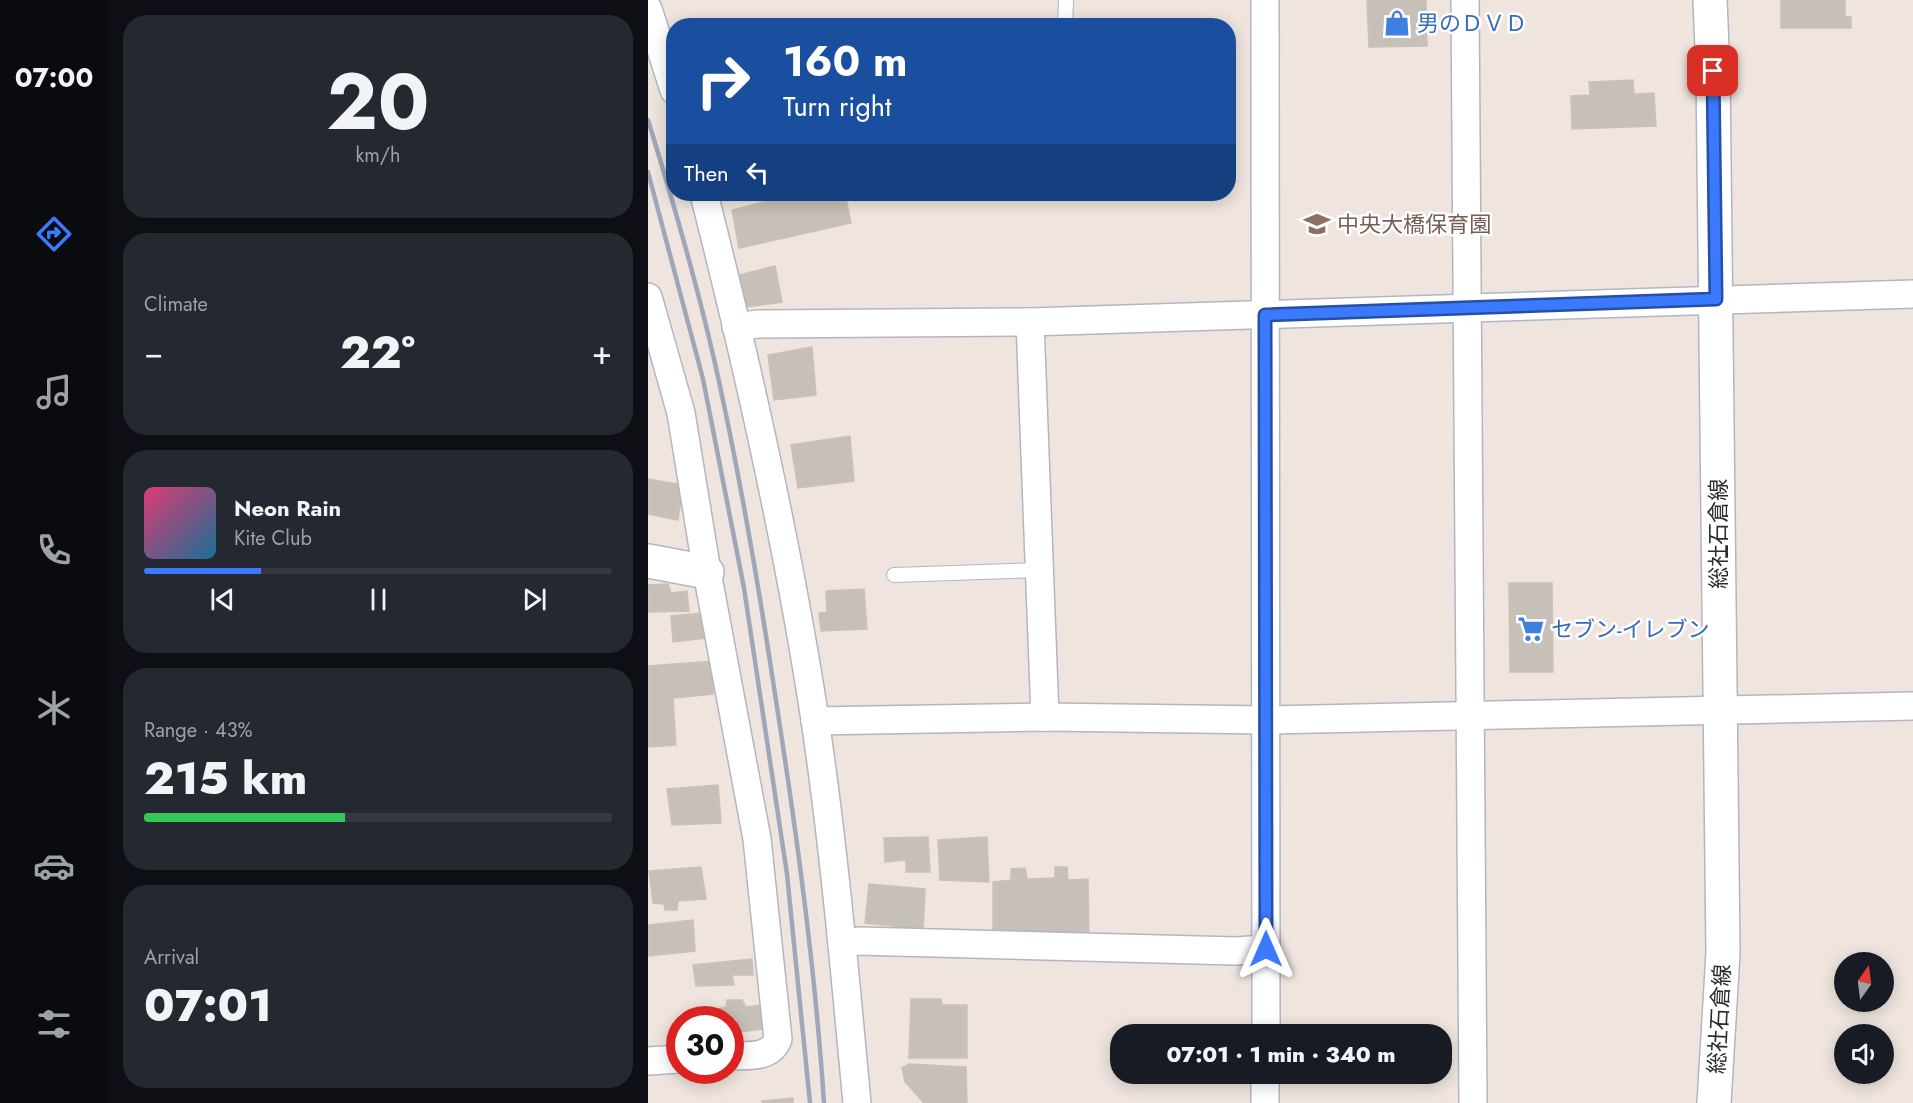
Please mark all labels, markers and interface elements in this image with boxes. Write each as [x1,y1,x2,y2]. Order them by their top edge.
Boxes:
place label: 男のＤＶＤ [1417,7,1527,39]
shop icon: 男のＤＶＤ [1382,8,1412,38]
text: 160 m [783,31,907,92]
icon: right [684,42,762,120]
pin [1687,45,1738,96]
text: 20 [327,46,429,158]
icon: arrive [1696,54,1729,87]
text: 07:00 [15,58,93,97]
text: Turn right [783,87,891,126]
text: km/h [355,141,401,170]
icon: left [741,156,774,189]
text: Then [684,157,729,189]
place label: 中央大橋保育園 [1337,208,1491,240]
school or university icon: 中央大橋保育園 [1302,209,1332,239]
icon: directions [33,213,75,255]
text: Climate [144,290,208,319]
text: 22° [340,320,415,385]
text: − [144,329,163,376]
text: + [592,329,612,376]
icon: music [33,371,75,413]
street label: 総社石倉線 [1702,479,1734,589]
text: Neon Rain [234,492,341,524]
text: Kite Club [234,524,312,553]
icon: phone [33,529,75,571]
icon: previous [206,583,239,616]
icon: pause [362,583,395,616]
icon: next [518,583,551,616]
place label: セブン-イレブン [1551,613,1710,645]
supermarket icon: セブン-イレブン [1516,614,1546,644]
icon: climate [33,687,75,729]
text: Range · 43% [144,716,253,745]
text: 215 km [144,746,307,811]
icon: car [33,845,75,887]
position arrow [1234,917,1298,981]
text: Arrival [144,943,199,972]
north arrow [1834,952,1894,1012]
map controls [1834,952,1894,1084]
street label: 総社石倉線 [1700,963,1738,1075]
text: 07:01 [144,973,272,1038]
icon: filters [33,1003,75,1045]
speed limit sign: 30 [666,1006,744,1084]
button: sound [1834,1024,1894,1084]
text: 07:01 · 1 min · 340 m [1166,1038,1396,1070]

